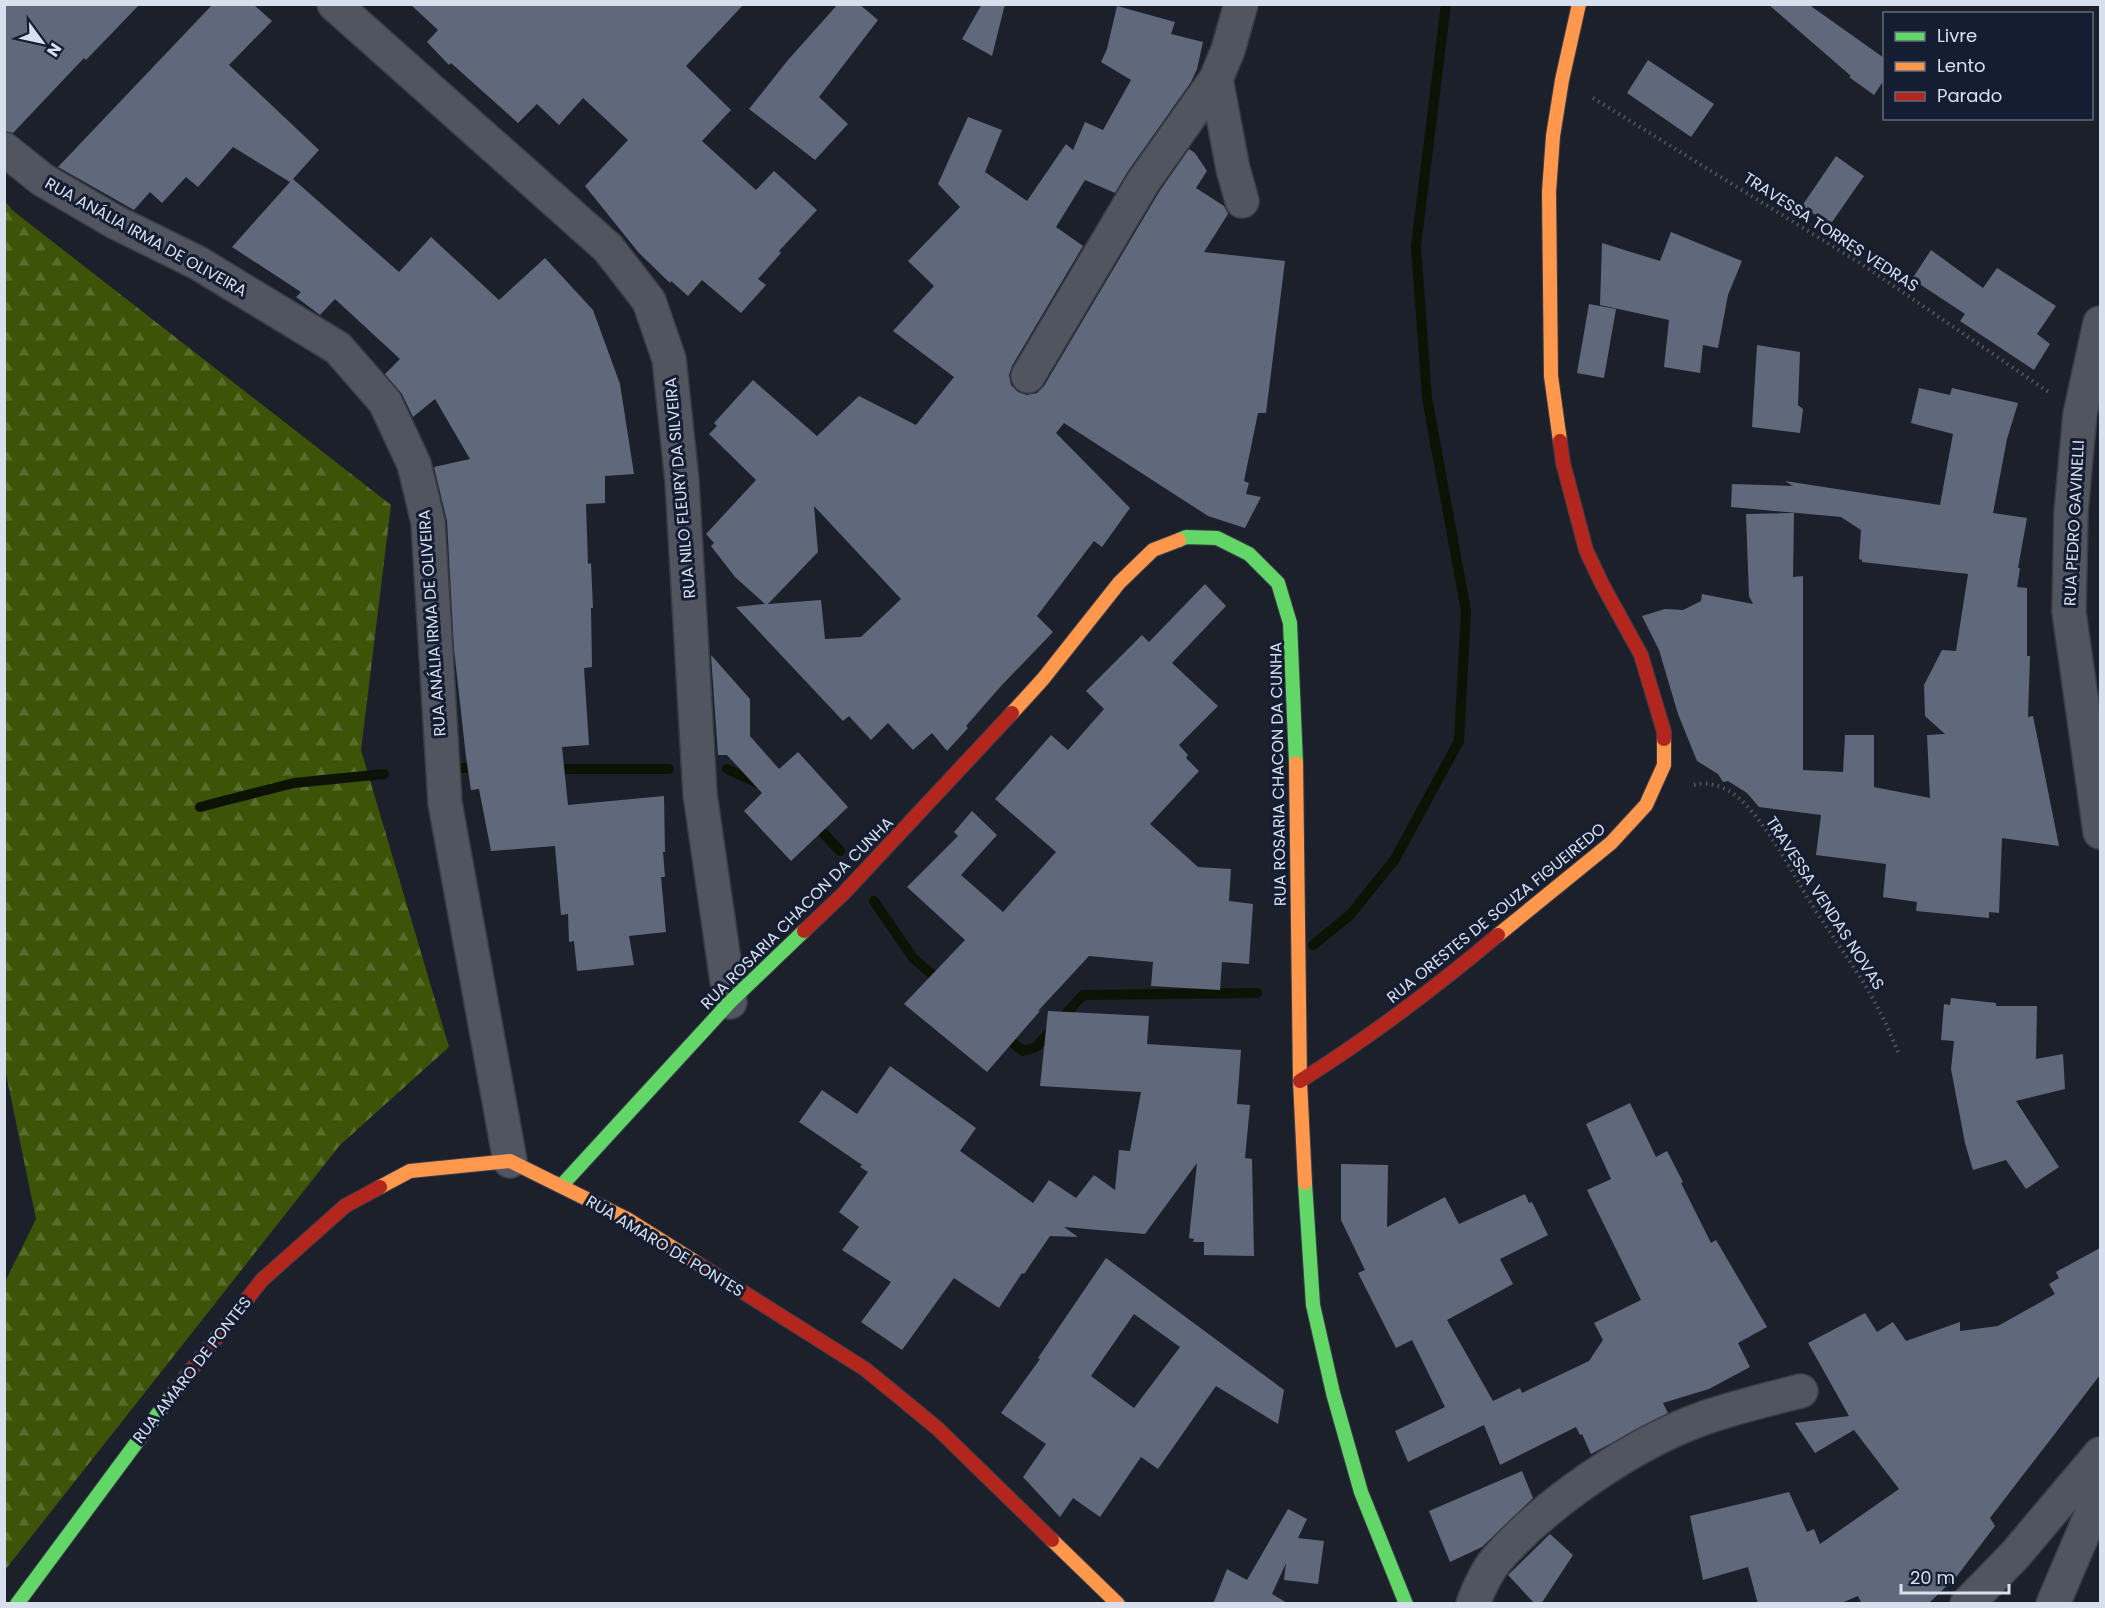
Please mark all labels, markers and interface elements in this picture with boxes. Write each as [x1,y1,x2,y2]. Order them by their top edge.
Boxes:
north arrow [12,12,72,72]
legend [1883,12,2093,120]
text: Livre [1937,23,1977,48]
text: N [41,39,67,61]
text: Lento [1937,53,1986,78]
text: Parado [1937,83,2002,108]
street label: TRAVESSA TORRES VEDRAS [1739,167,1923,297]
street label: RUA ANÁLIA IRMA DE OLIVEIRA [41,172,251,302]
street label: RUA NILO FLEURY DA SILVEIRA [659,376,701,600]
street label: RUA PEDRO GAVINELLI [2058,439,2090,607]
street label: RUA ANÁLIA IRMA DE OLIVEIRA [413,509,451,737]
street label: RUA ROSARIA CHACON DA CUNHA [1264,642,1292,906]
street label: RUA ROSARIA CHACON DA CUNHA [696,811,899,1014]
street label: TRAVESSA VENDAS NOVAS [1760,812,1890,994]
street label: RUA ORESTES DE SOUZA FIGUEIREDO [1382,817,1610,1009]
street label: RUA AMARO DE PONTES [582,1190,748,1302]
street label: RUA AMARO DE PONTES [127,1292,257,1448]
scale bar [1901,1557,2009,1595]
text: 20 m [1910,1565,1955,1590]

